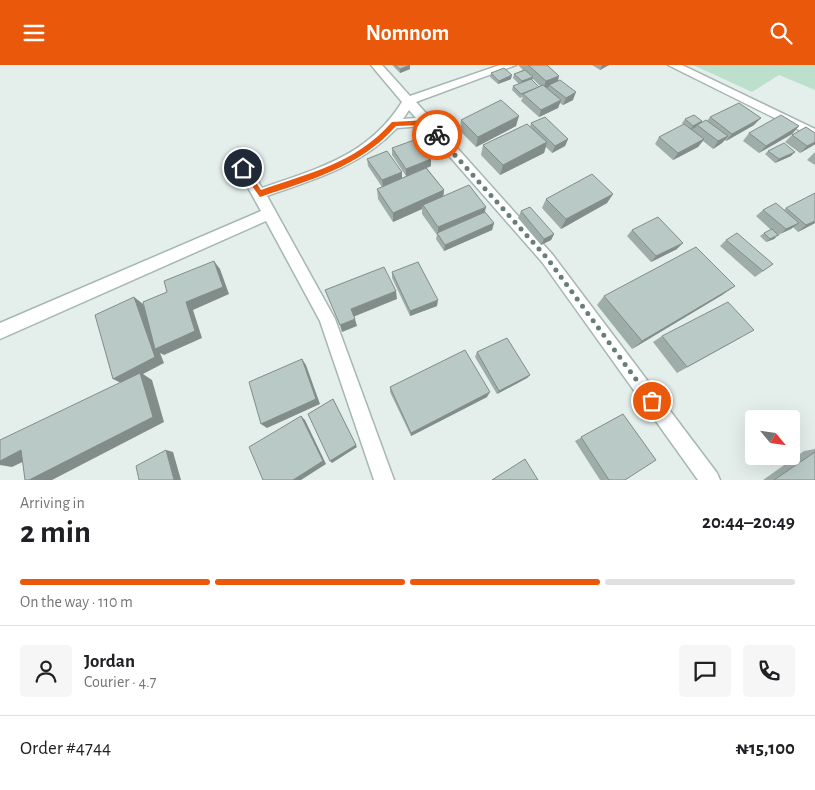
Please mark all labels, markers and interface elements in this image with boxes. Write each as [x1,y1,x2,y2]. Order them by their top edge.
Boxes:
icon: menu [20,19,48,47]
icon: search [767,19,795,47]
text: Nomnom [366,22,449,44]
courier [412,110,462,160]
icon: bike [423,121,451,149]
pin [222,147,264,189]
icon: home [229,154,257,182]
pin [631,380,673,422]
icon: bag [638,387,666,415]
north arrow [745,410,800,465]
map controls [745,410,800,465]
text: Arriving in [20,495,85,511]
text: 20:44–20:49 [702,513,795,532]
text: 2 min [20,516,91,548]
text: On the way · 110 m [20,594,133,610]
button: person [20,645,72,697]
button: chat [679,645,731,697]
button: phone [743,645,795,697]
text: Jordan [84,652,135,671]
text: Courier · 4.7 [84,674,156,690]
text: Order #4744 [20,739,111,758]
text: ₦15,100 [736,739,795,758]

